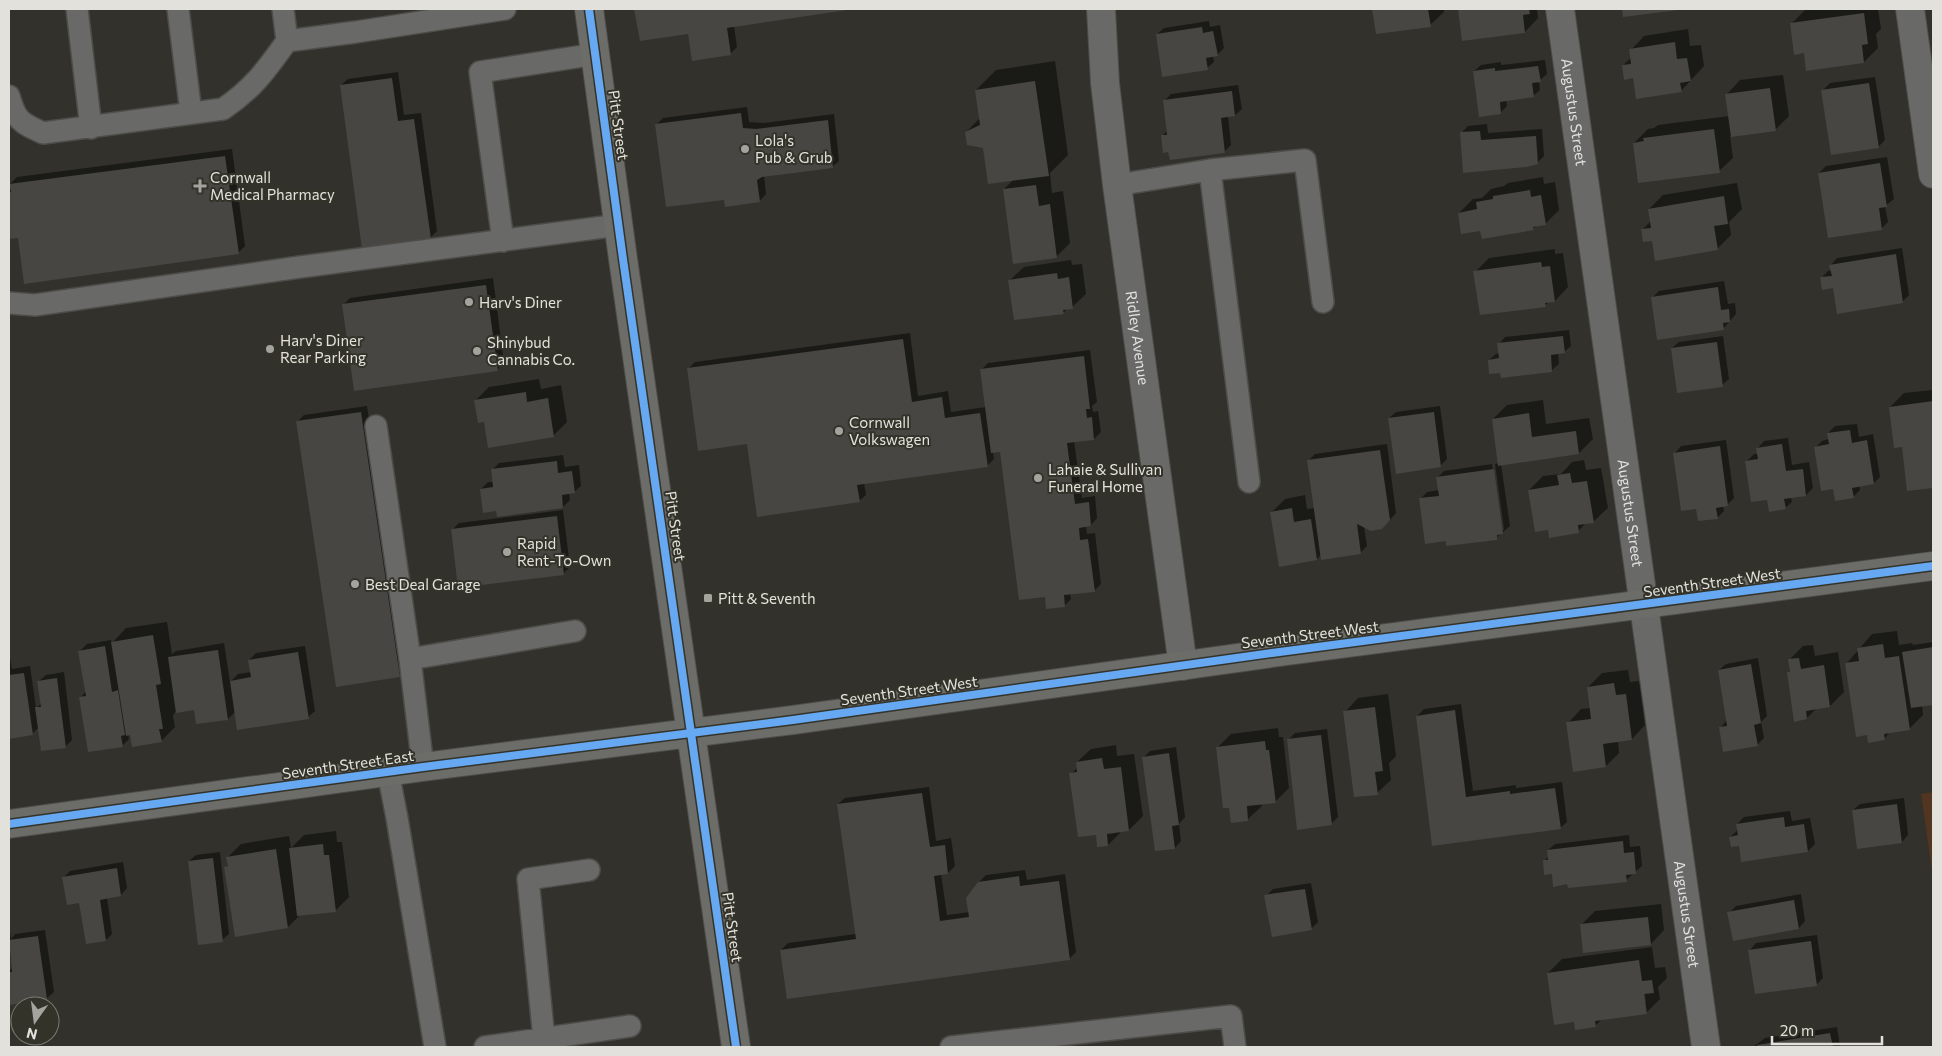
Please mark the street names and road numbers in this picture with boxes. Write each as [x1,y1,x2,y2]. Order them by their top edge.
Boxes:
street label: Augustus Street [1558,57,1591,167]
street label: Pitt Street [605,89,633,161]
street label: Ridley Avenue [1123,290,1153,386]
street label: Augustus Street [1614,458,1647,568]
street label: Pitt Street [662,490,690,562]
street label: Seventh Street West [1642,563,1782,601]
street label: Seventh Street West [1240,617,1380,651]
street label: Seventh Street West [839,671,979,709]
street label: Seventh Street East [281,746,415,782]
street label: Augustus Street [1671,859,1704,969]
street label: Pitt Street [719,891,747,963]

